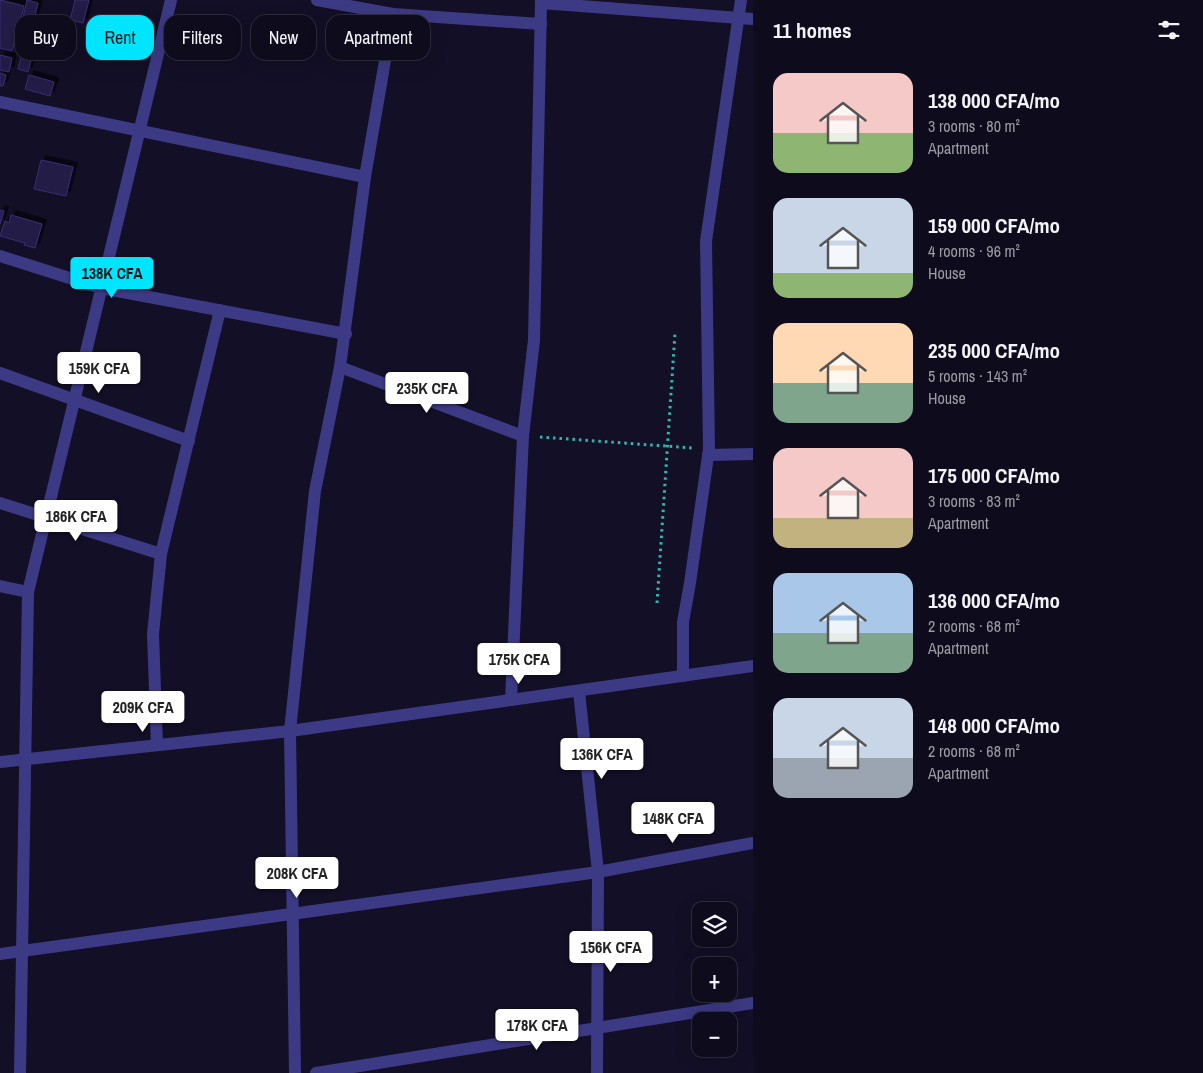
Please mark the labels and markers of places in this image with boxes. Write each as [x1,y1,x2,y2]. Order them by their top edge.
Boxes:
pin: 138K CFA [60,256,164,299]
pin: 159K CFA [47,352,151,394]
pin: 235K CFA [375,372,479,414]
pin: 186K CFA [24,500,128,542]
pin: 175K CFA [467,642,571,685]
pin: 209K CFA [91,690,195,733]
pin: 136K CFA [550,738,654,780]
pin: 148K CFA [621,802,725,844]
pin: 208K CFA [245,856,349,899]
pin: 156K CFA [559,930,663,973]
pin: 178K CFA [485,1008,589,1051]

